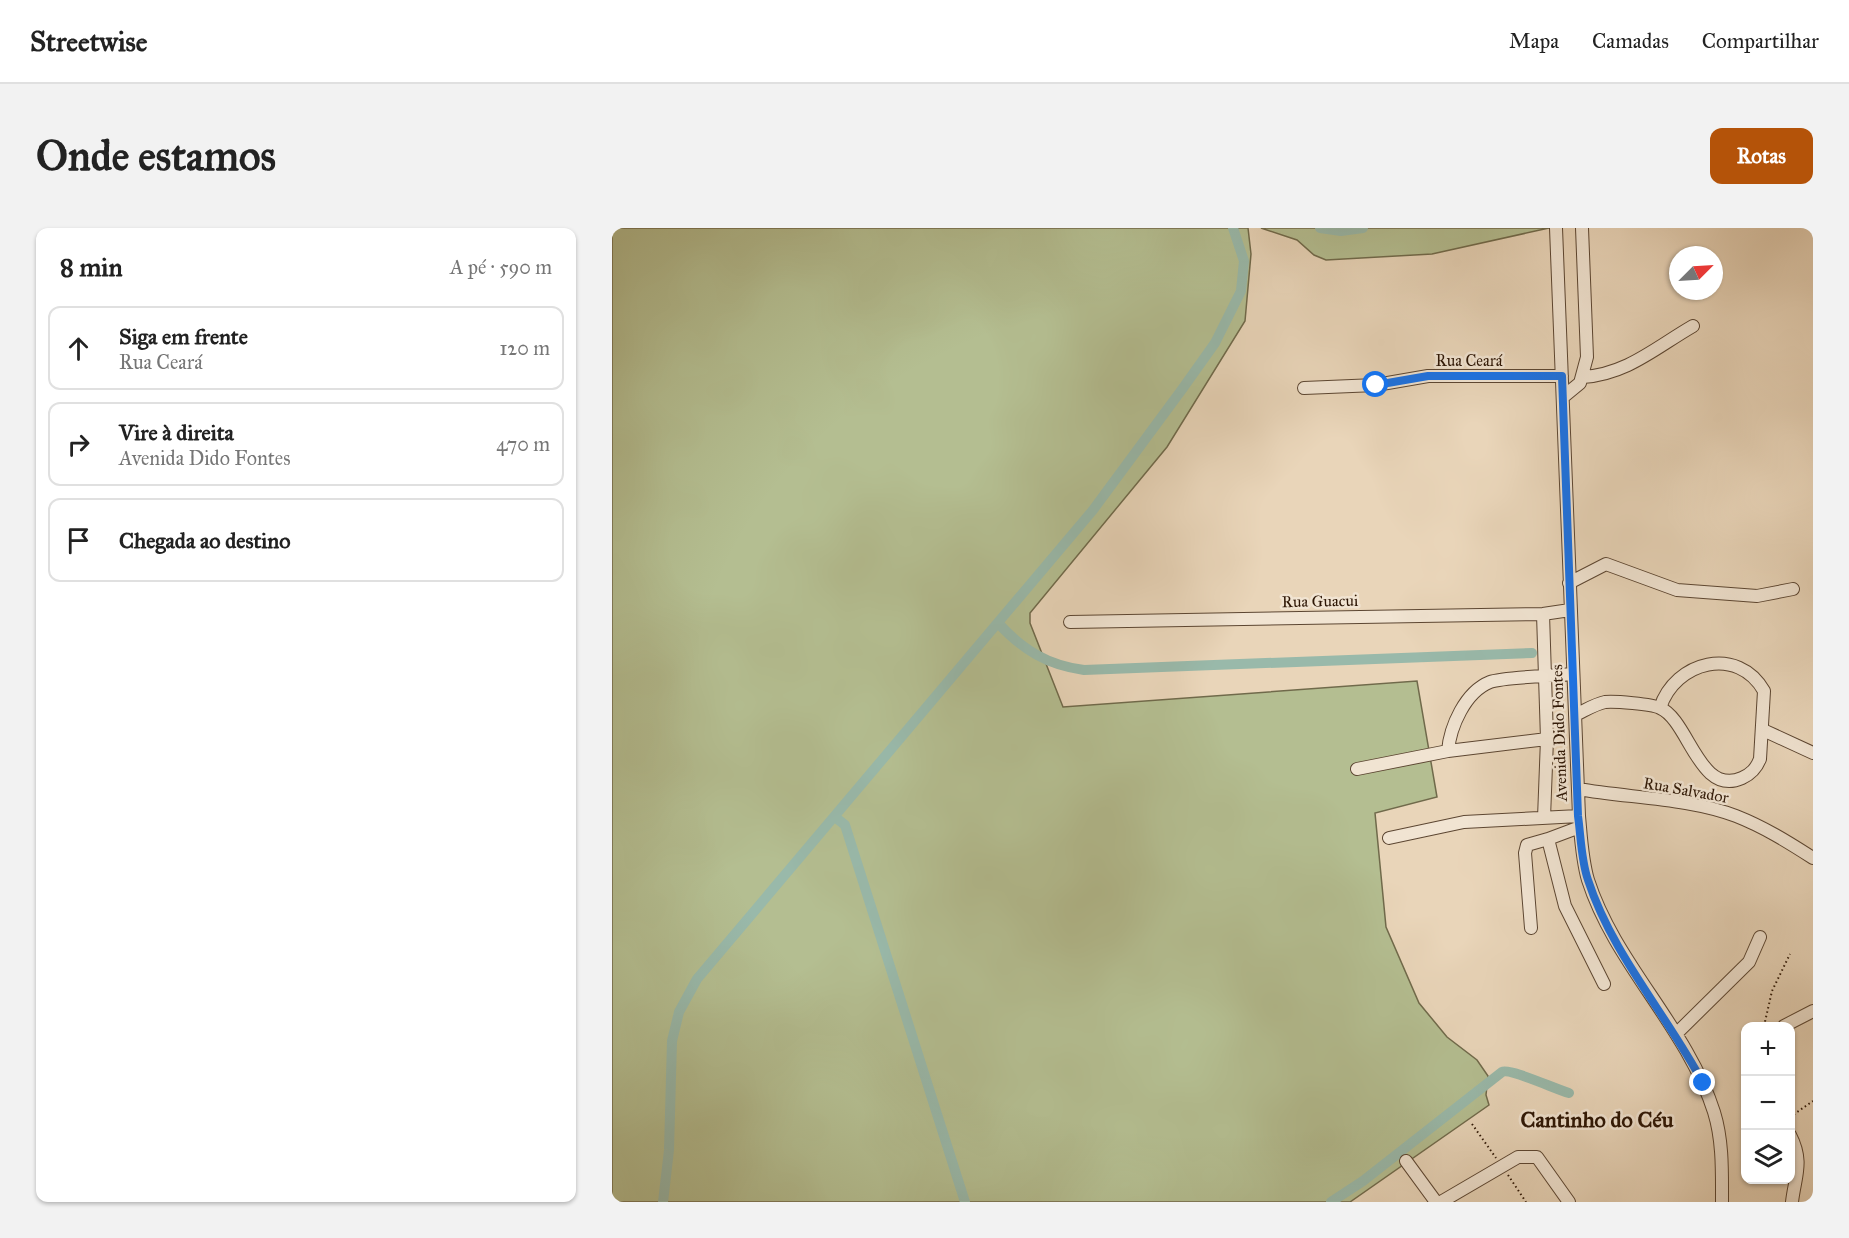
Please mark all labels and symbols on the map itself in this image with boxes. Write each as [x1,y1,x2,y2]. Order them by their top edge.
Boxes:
north arrow [1669,246,1723,300]
street label: Rua Ceará [1436,351,1503,370]
route start [1362,371,1388,397]
street label: Rua Guacui [1282,591,1359,611]
street label: Avenida Dido Fontes [1547,664,1571,803]
street label: Rua Salvador [1642,773,1730,807]
route end [1689,1069,1715,1095]
district label: Cantinho do Céu [1521,1106,1674,1133]

